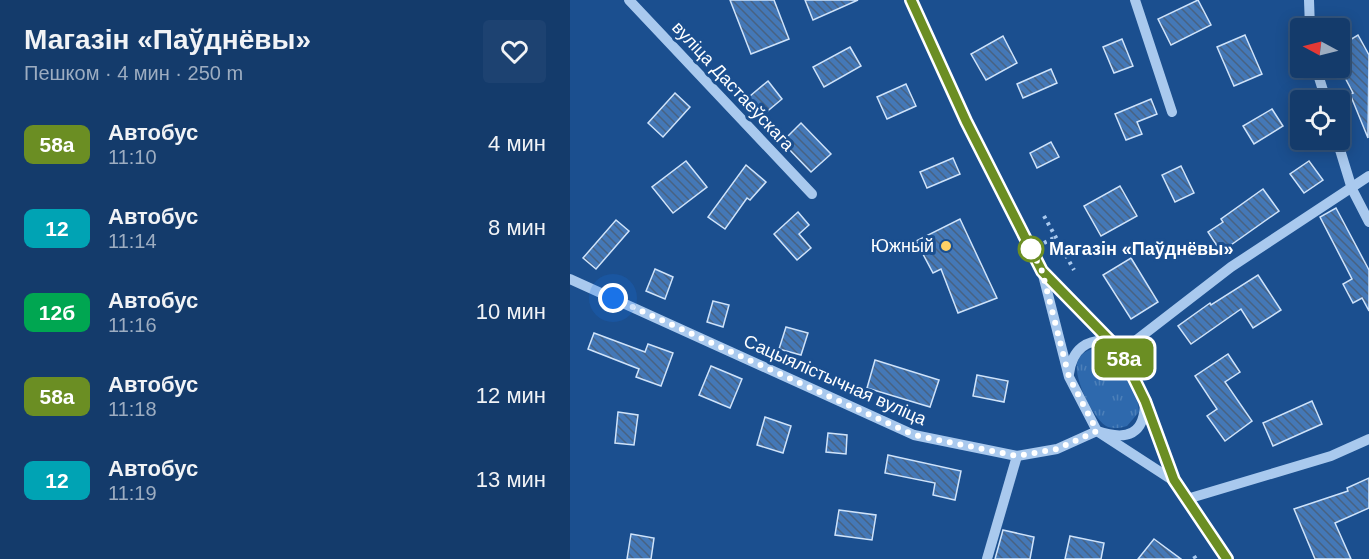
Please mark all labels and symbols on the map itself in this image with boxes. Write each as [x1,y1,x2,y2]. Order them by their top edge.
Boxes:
street label: вуліца Дастаеўскага [668,17,799,155]
north arrow [1290,18,1350,78]
place label: Южный [871,236,934,256]
marker: Магазін «Паўднёвы» [1018,236,1044,262]
marker: Южный [939,239,953,253]
place label: Магазін «Паўднёвы» [1049,239,1234,259]
your location [598,283,628,313]
street label: Сацыялістычная вуліца [741,331,930,430]
line badge: 58а [1090,338,1158,378]

